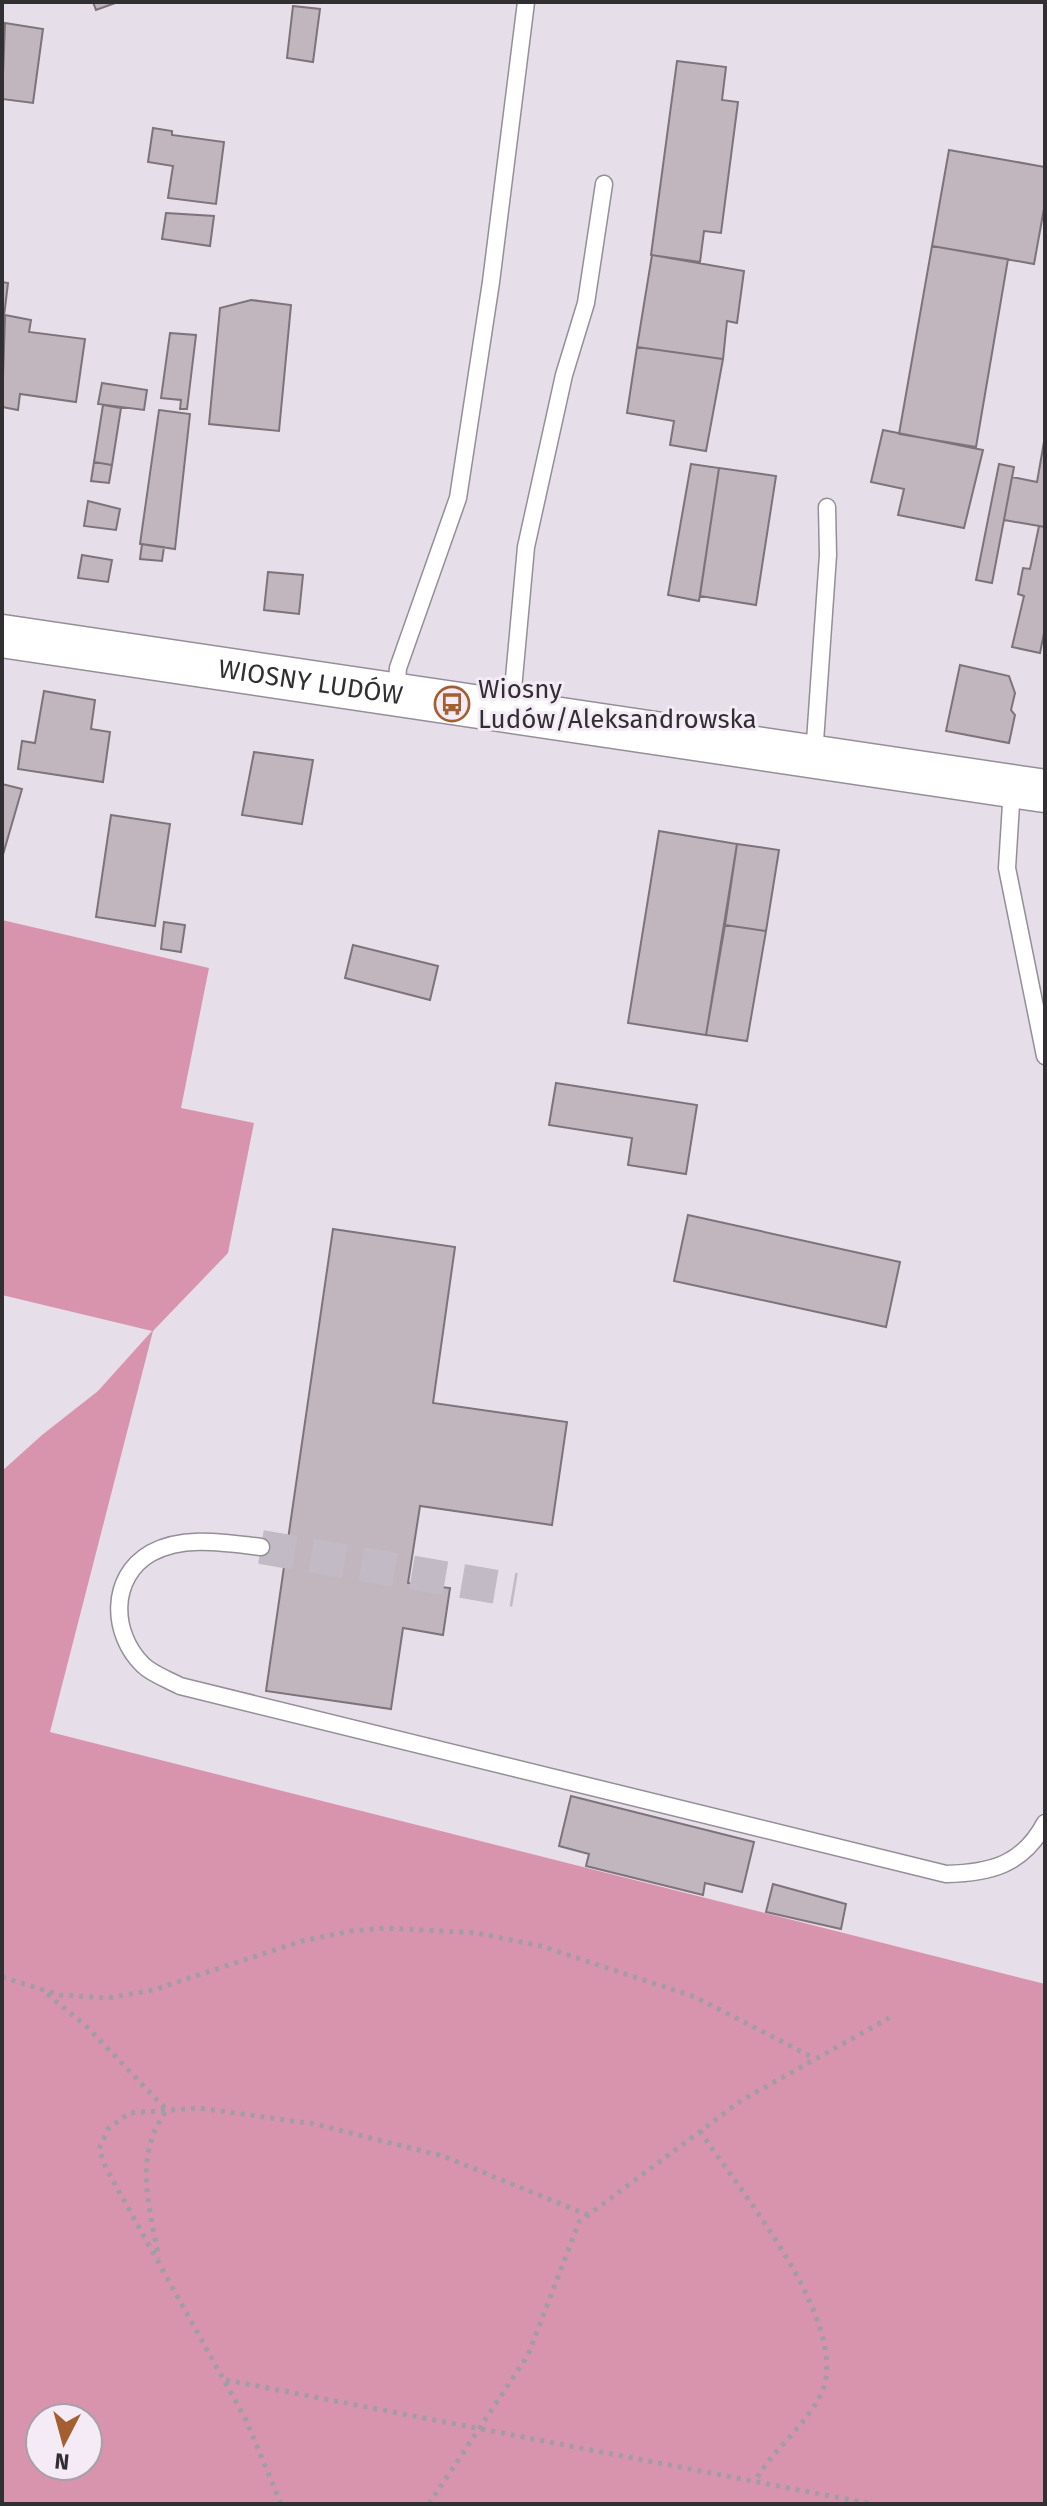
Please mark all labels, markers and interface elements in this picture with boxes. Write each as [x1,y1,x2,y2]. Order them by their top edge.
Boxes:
street label: WIOSNY LUDÓW [216,653,405,711]
place label: Wiosny Ludów/Aleksandrowska [478,674,757,735]
bus stop icon: Wiosny Ludów/Aleksandrowska [433,685,471,723]
north arrow [24,2402,104,2482]
text: N [53,2447,71,2476]

